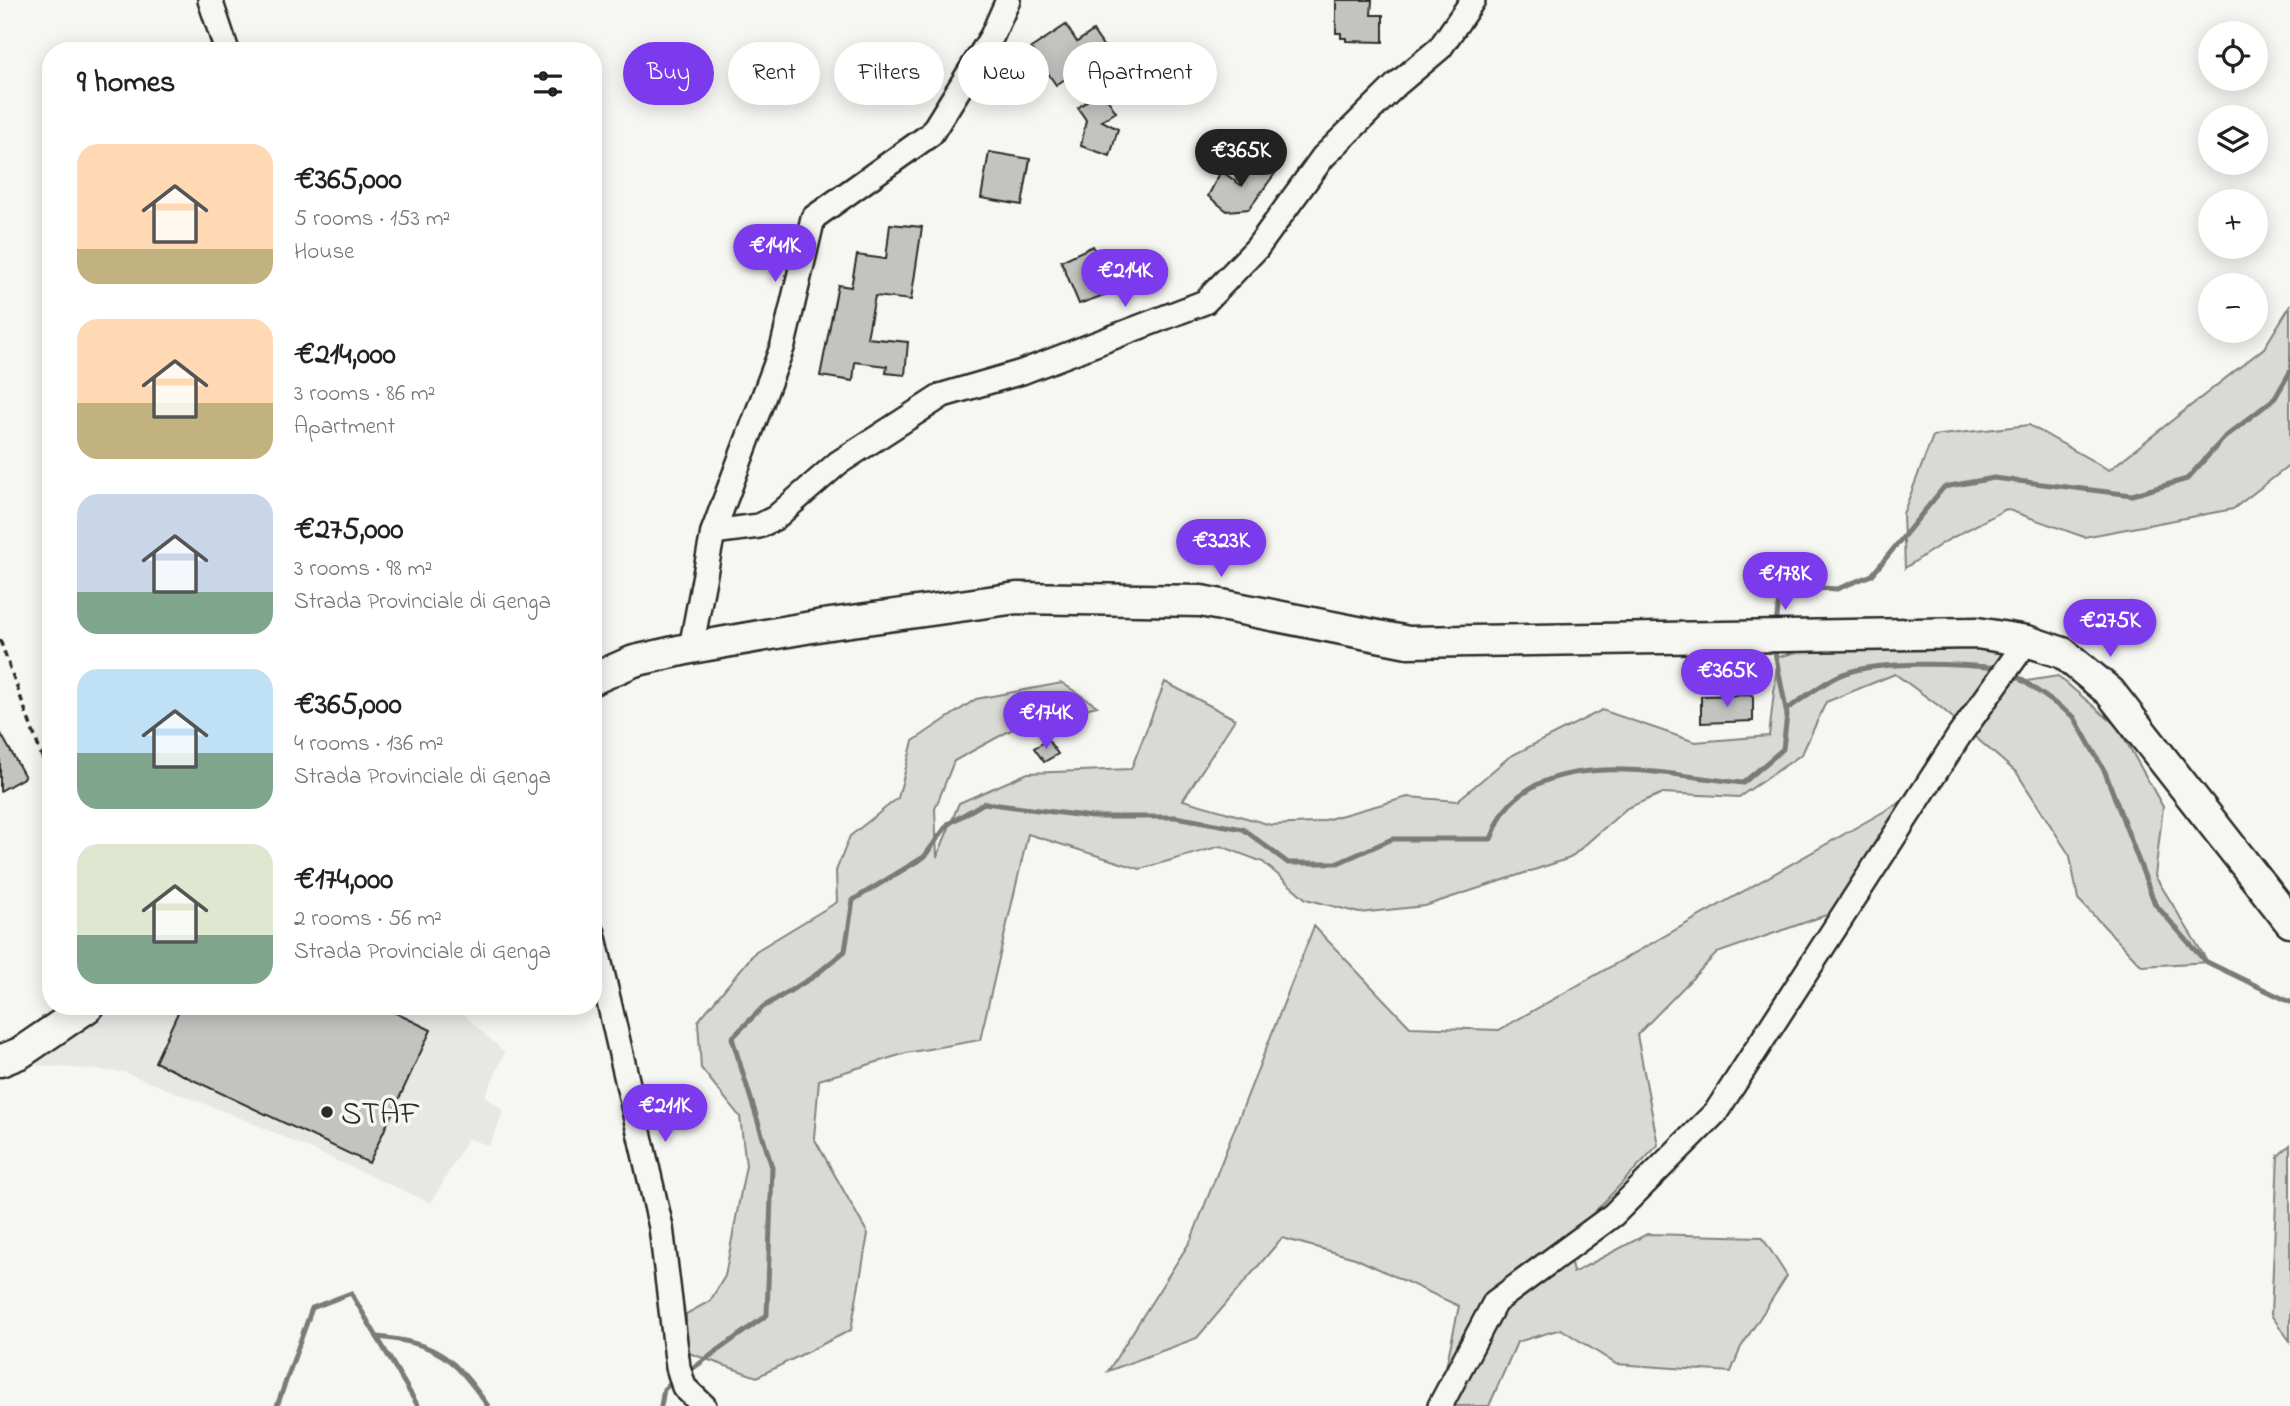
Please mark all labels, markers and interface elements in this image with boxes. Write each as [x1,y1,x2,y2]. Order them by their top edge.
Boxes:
map controls [2198,21,2268,343]
button: locate [2198,21,2268,91]
chip: Buy [623,42,714,105]
chip: Rent [728,42,820,105]
chip: Filters [834,42,944,105]
chip: New [958,42,1049,105]
chip: Apartment [1063,42,1217,105]
text: 9 homes [77,62,175,106]
icon: filters [529,65,567,103]
button: layers [2198,105,2268,175]
pin: €365K [1192,130,1290,189]
text: €365K [1211,135,1271,168]
text: €365,000 [294,159,402,203]
icon: home [133,172,217,256]
button: + [2198,189,2268,259]
text: 5 rooms · 153 m² [294,203,450,236]
pin: €141K [726,224,824,284]
text: €141K [749,230,801,263]
text: House [294,236,354,269]
pin: €214K [1076,250,1174,309]
text: €214K [1097,255,1153,288]
button: − [2198,273,2268,343]
text: €214,000 [294,334,396,378]
icon: home [133,347,217,431]
text: 3 rooms · 86 m² [294,378,435,411]
text: Apartment [294,411,395,444]
text: €275,000 [294,509,403,553]
pin: €323K [1172,520,1270,579]
icon: home [133,522,217,606]
text: €323K [1192,525,1250,558]
pin: €178K [1736,552,1834,612]
text: 3 rooms · 98 m² [294,553,432,586]
text: €178K [1759,558,1811,591]
text: Strada Provinciale di Genga [294,586,551,619]
pin: €275K [2061,600,2159,659]
text: €275K [2079,605,2141,638]
pin: €365K [1678,650,1776,709]
text: €365K [1697,655,1757,688]
text: €365,000 [294,684,402,728]
pin: €174K [997,692,1095,751]
icon: home [133,697,217,781]
text: €174K [1019,697,1073,730]
text: 4 rooms · 136 m² [294,728,444,761]
text: Strada Provinciale di Genga [294,761,551,794]
text: €174,000 [294,859,393,903]
icon: home [133,872,217,956]
text: 2 rooms · 56 m² [294,903,442,936]
text: Strada Provinciale di Genga [294,936,551,969]
pin: €211K [616,1084,714,1144]
text: €211K [638,1090,692,1123]
place label: STAF [341,1092,421,1139]
marker: STAF [319,1104,335,1120]

